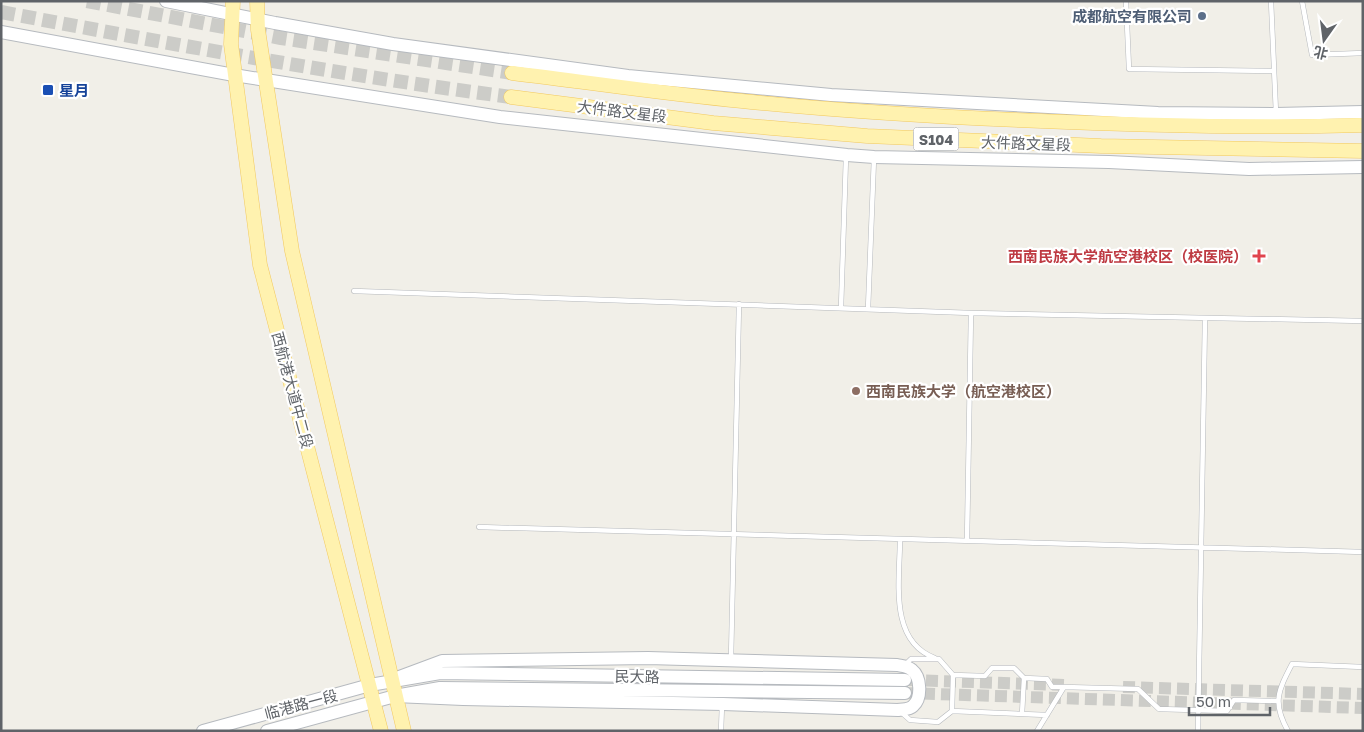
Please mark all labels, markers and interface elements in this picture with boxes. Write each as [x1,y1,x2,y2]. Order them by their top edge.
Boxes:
place label: 成都航空有限公司 [1072,7,1192,25]
marker: 成都航空有限公司 [1196,10,1208,22]
north arrow [1299,15,1349,65]
text: 北 [1312,43,1330,63]
place label: 星月 [59,81,89,99]
marker: 星月 [41,83,55,97]
street label: 大件路文星段 [576,97,668,125]
road number: S104 [914,128,958,150]
street label: 大件路文星段 [981,132,1071,154]
place label: 西南民族大学航空港校区（校医院） [1008,247,1248,265]
marker: 西南民族大学航空港校区（校医院） [1252,249,1266,263]
street label: 西航港大道中二段 [269,330,317,450]
place label: 西南民族大学（航空港校区） [866,382,1061,400]
marker: 西南民族大学（航空港校区） [850,385,862,397]
street label: 民大路 [614,667,660,685]
scale bar [1189,684,1270,716]
street label: 临港路一段 [262,686,340,722]
text: 50 m [1196,692,1231,710]

